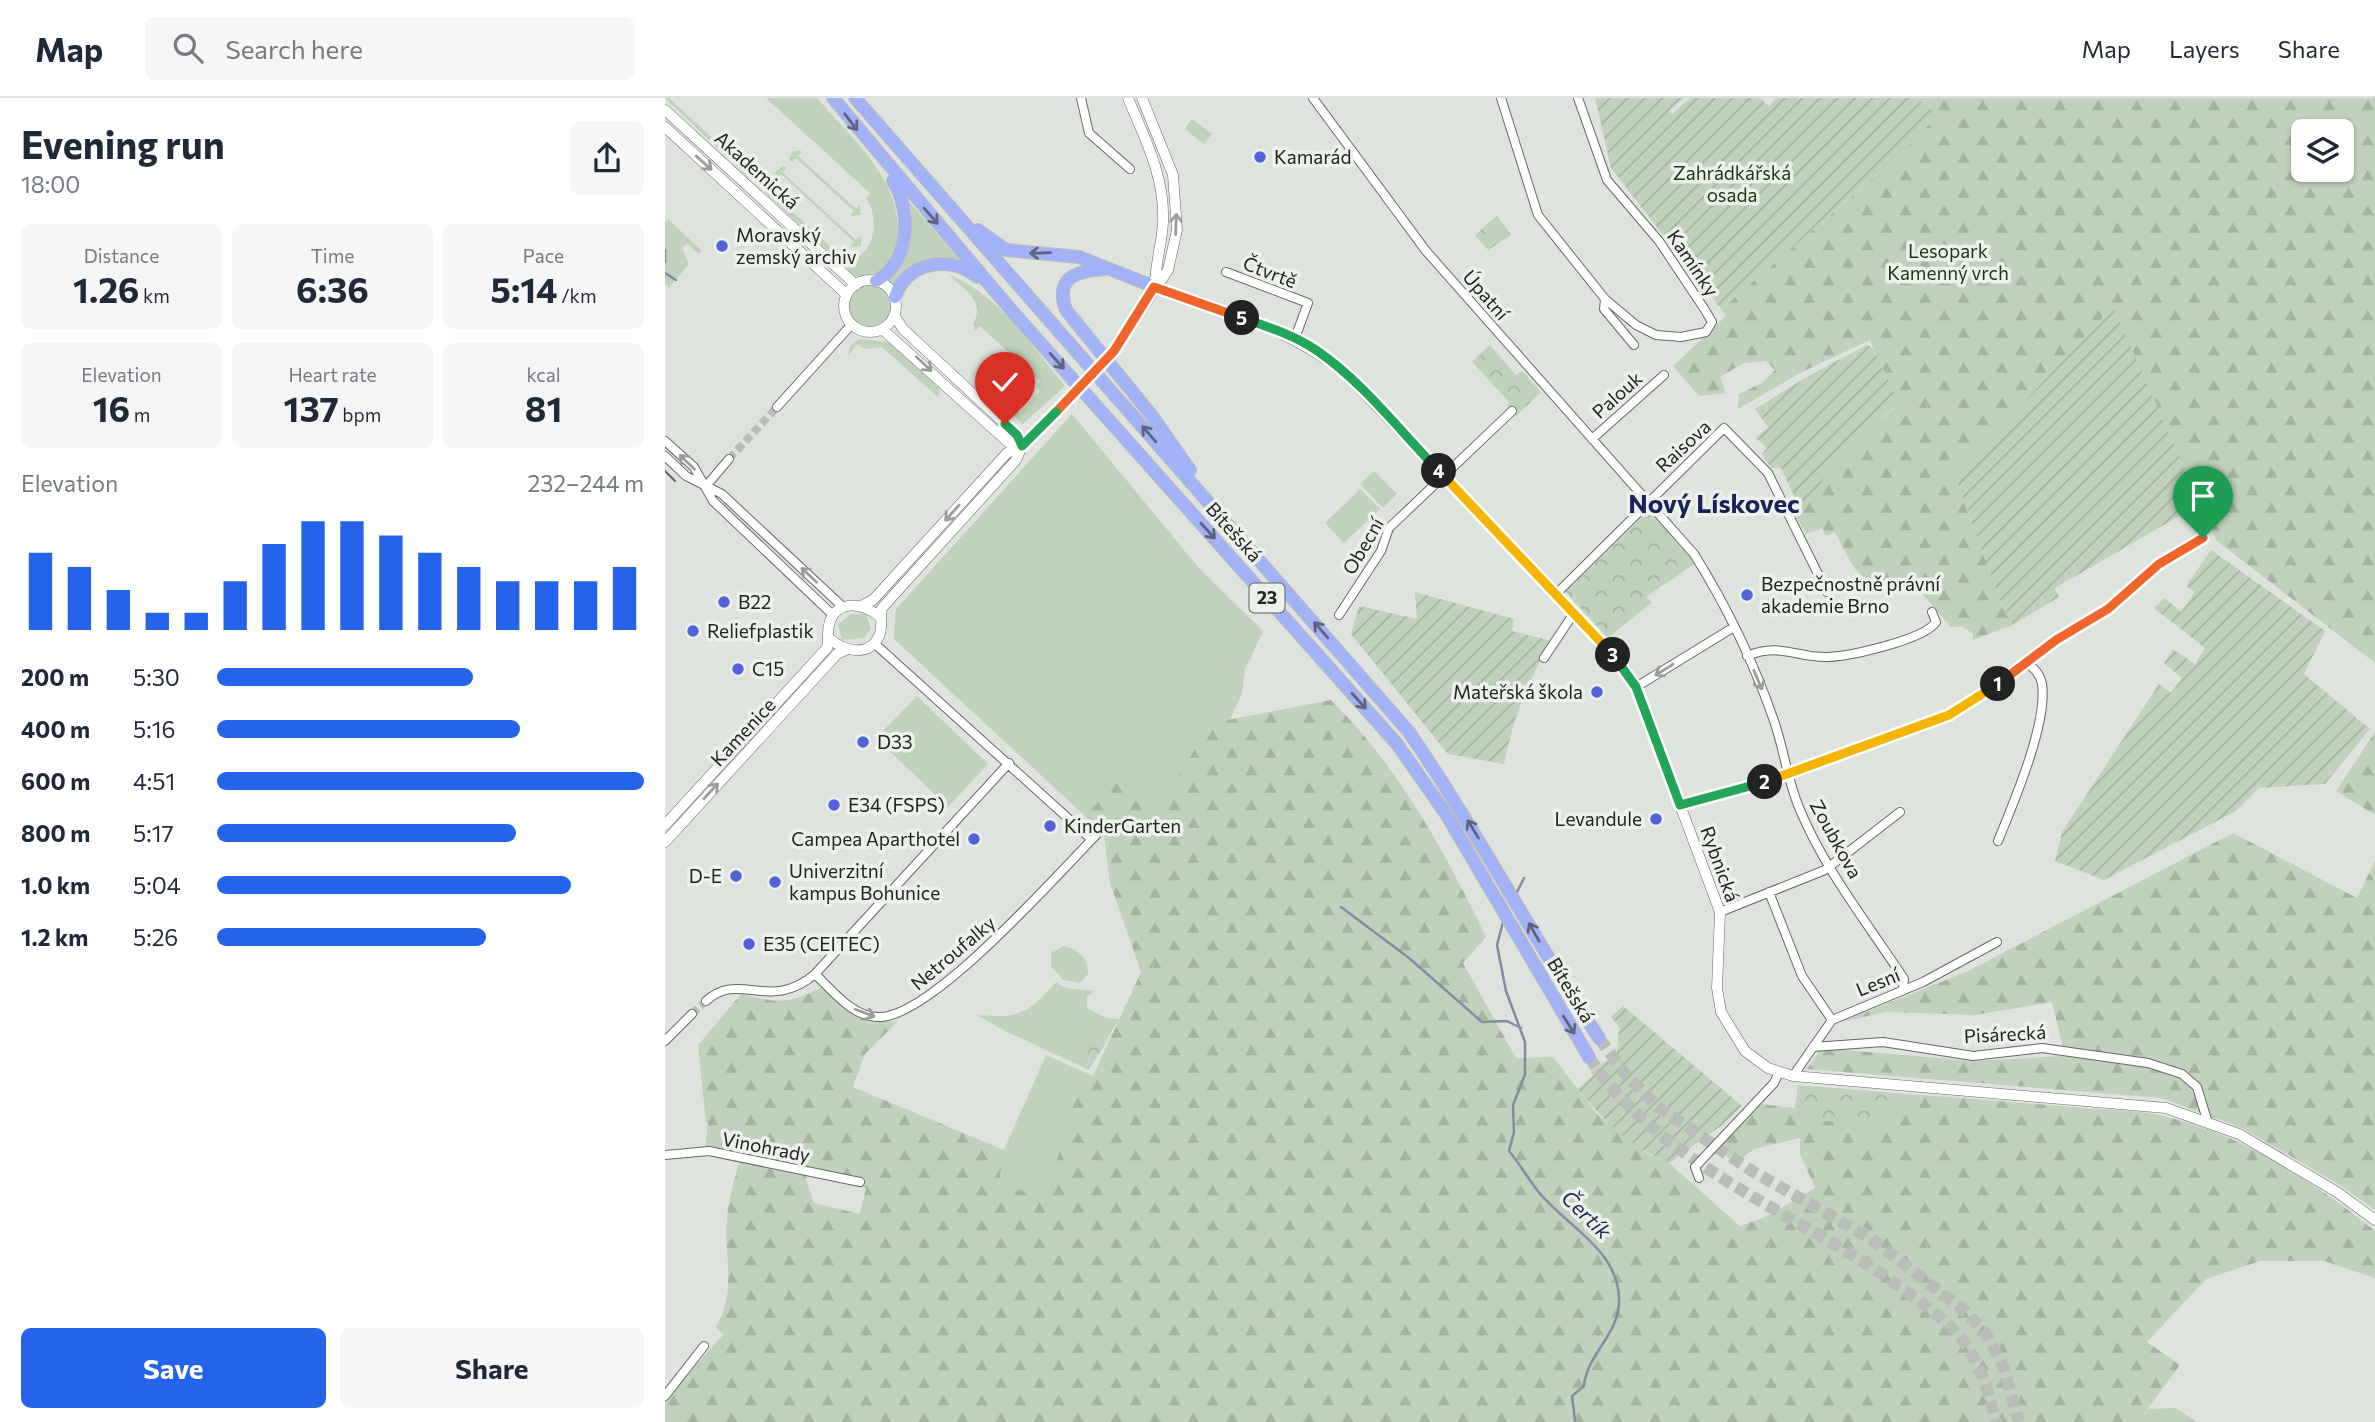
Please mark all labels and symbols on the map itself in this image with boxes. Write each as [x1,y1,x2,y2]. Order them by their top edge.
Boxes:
one-way arrow [844,112,859,130]
street label: Akademická [710,126,804,213]
place label: Kamarád [1274,145,1351,168]
marker: Kamarád [1252,149,1268,165]
one-way arrow [695,154,712,171]
park label: Zahrádkářská osada [1673,161,1791,206]
one-way arrow [923,206,939,224]
one-way arrow [1170,213,1183,236]
place label: Moravský zemský archiv [736,223,857,268]
street label: Kamínky [1663,225,1724,300]
marker: Moravský zemský archiv [714,238,730,254]
park label: Lesopark Kamenný vrch [1887,239,2009,284]
one-way arrow [1029,246,1052,259]
street label: Čtvrtě [1240,250,1301,292]
street label: Úpatní [1458,264,1516,325]
pin: 5 [1225,300,1259,336]
pin [975,352,1035,424]
one-way arrow [1049,352,1065,370]
one-way arrow [915,356,932,373]
street label: Palouk [1587,366,1646,423]
street label: Raisova [1650,414,1715,477]
one-way arrow [1141,425,1157,443]
one-way arrow [679,453,696,470]
pin: 4 [1421,454,1457,488]
pin [2173,466,2233,538]
district label: Nový Lískovec [1628,487,1800,518]
street label: Bítešská [1202,497,1267,566]
one-way arrow [944,504,961,521]
street label: Obecní [1337,512,1389,578]
one-way arrow [1200,522,1216,540]
one-way arrow [801,566,818,583]
place label: Bezpečnostně právní akademie Brno [1761,572,1941,617]
road number: 23 [1249,584,1285,612]
marker: Bezpečnostně právní akademie Brno [1739,587,1755,603]
place label: B22 [738,590,771,613]
marker: B22 [716,594,732,610]
place label: Reliefplastik [707,619,814,642]
one-way arrow [1313,621,1329,639]
marker: Reliefplastik [685,623,701,639]
pin: 3 [1595,638,1630,672]
place label: C15 [752,657,784,680]
marker: C15 [730,661,746,677]
one-way arrow [1654,663,1674,677]
pin: 1 [1981,666,2015,702]
one-way arrow [1752,669,1765,691]
place label: Mateřská škola [1453,680,1583,703]
marker: Mateřská škola [1589,684,1605,700]
one-way arrow [1351,692,1367,710]
street label: Kamenice [705,693,780,770]
place label: D33 [877,730,913,753]
marker: D33 [855,734,871,750]
pin: 2 [1747,764,1783,800]
one-way arrow [703,782,719,800]
place label: E34 (FSPS) [848,793,945,816]
street label: Zoubkova [1805,795,1867,882]
marker: E34 (FSPS) [826,797,842,813]
place label: Levandule [1555,807,1642,830]
marker: Levandule [1648,811,1664,827]
place label: KinderGarten [1064,814,1181,837]
marker: KinderGarten [1042,818,1058,834]
one-way arrow [1466,820,1480,840]
street label: Rybnická [1696,823,1745,905]
place label: Campea Aparthotel [791,827,960,850]
marker: Campea Aparthotel [966,831,982,847]
place label: Univerzitní kampus Bohunice [789,859,940,904]
place label: D-E [689,864,722,887]
marker: D-E [728,868,744,884]
marker: Univerzitní kampus Bohunice [767,874,783,890]
street label: Netroufalky [906,910,1000,995]
one-way arrow [1527,923,1541,943]
place label: E35 (CEITEC) [763,932,880,955]
marker: E35 (CEITEC) [741,936,757,952]
street label: Bítešská [1543,953,1600,1027]
street label: Lesní [1852,962,1904,1001]
one-way arrow [854,1007,875,1020]
one-way arrow [1562,1015,1577,1034]
street label: Pisárecká [1963,1020,2047,1047]
street label: Vinohrady [720,1127,812,1166]
water label: Čertík [1557,1184,1617,1244]

